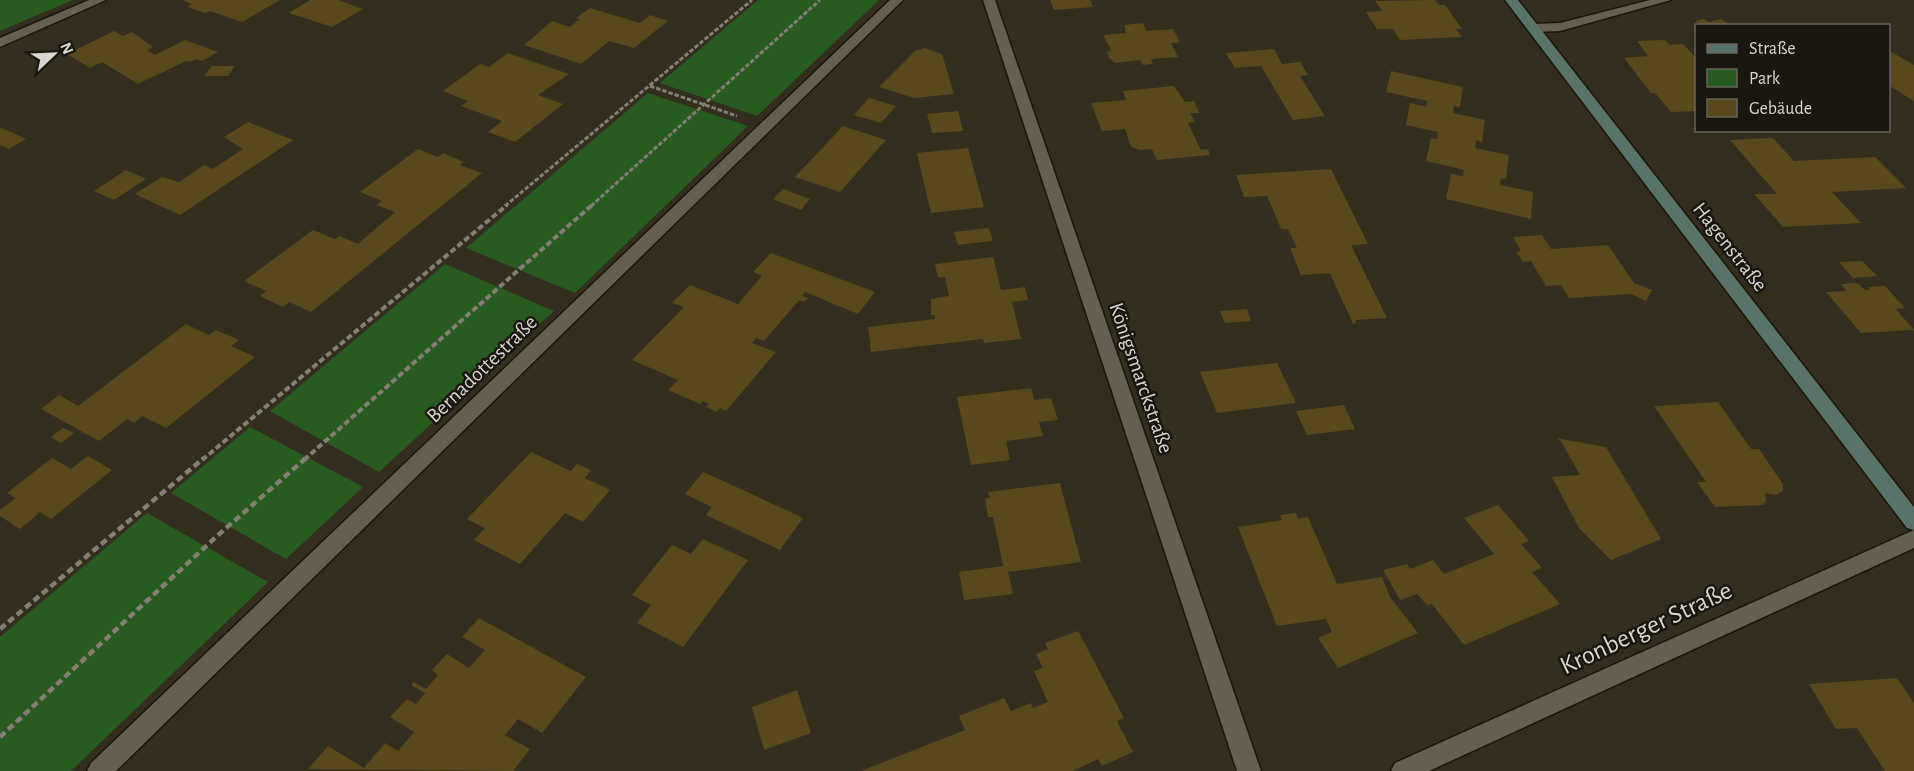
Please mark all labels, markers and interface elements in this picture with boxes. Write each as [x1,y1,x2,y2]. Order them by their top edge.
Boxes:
north arrow [24,24,84,84]
legend [1695,24,1890,132]
text: N [57,40,76,57]
text: Straße [1749,40,1795,58]
text: Park [1749,70,1781,88]
text: Gebäude [1749,100,1812,118]
street label: Hagenstraße [1689,199,1771,295]
street label: Königsmarckstraße [1105,300,1177,456]
street label: Bernadottestraße [423,311,541,427]
street label: Kronberger Straße [1556,577,1736,679]

